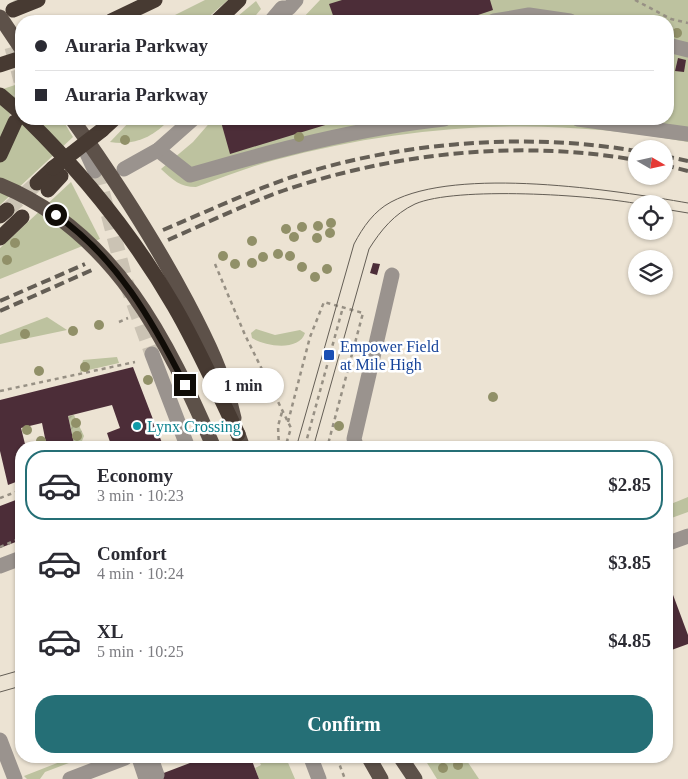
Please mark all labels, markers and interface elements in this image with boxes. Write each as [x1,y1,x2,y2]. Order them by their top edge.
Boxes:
text: Auraria Parkway [65,35,208,56]
text: Auraria Parkway [65,84,208,105]
north arrow [628,140,672,185]
map controls [628,140,673,295]
button: locate [628,195,673,240]
route start [45,204,67,226]
button: layers [628,250,673,295]
place label: Empower Field at Mile High [340,338,439,374]
marker: Empower Field at Mile High [322,348,336,362]
callout: 1 min [202,368,285,402]
route end [174,374,196,396]
text: 1 min [224,377,262,394]
place label: Lynx Crossing [147,418,241,436]
marker: Lynx Crossing [131,420,143,432]
icon: car [37,463,82,508]
text: Economy [97,465,173,486]
text: $2.85 [608,474,651,495]
text: 3 min · 10:23 [97,487,184,504]
icon: car [37,541,82,586]
text: Comfort [97,543,167,564]
text: $3.85 [608,552,651,573]
text: 4 min · 10:24 [97,565,184,582]
icon: car [37,619,82,664]
text: XL [97,621,123,642]
text: $4.85 [608,630,651,651]
text: 5 min · 10:25 [97,643,184,660]
button: Confirm [35,695,653,753]

